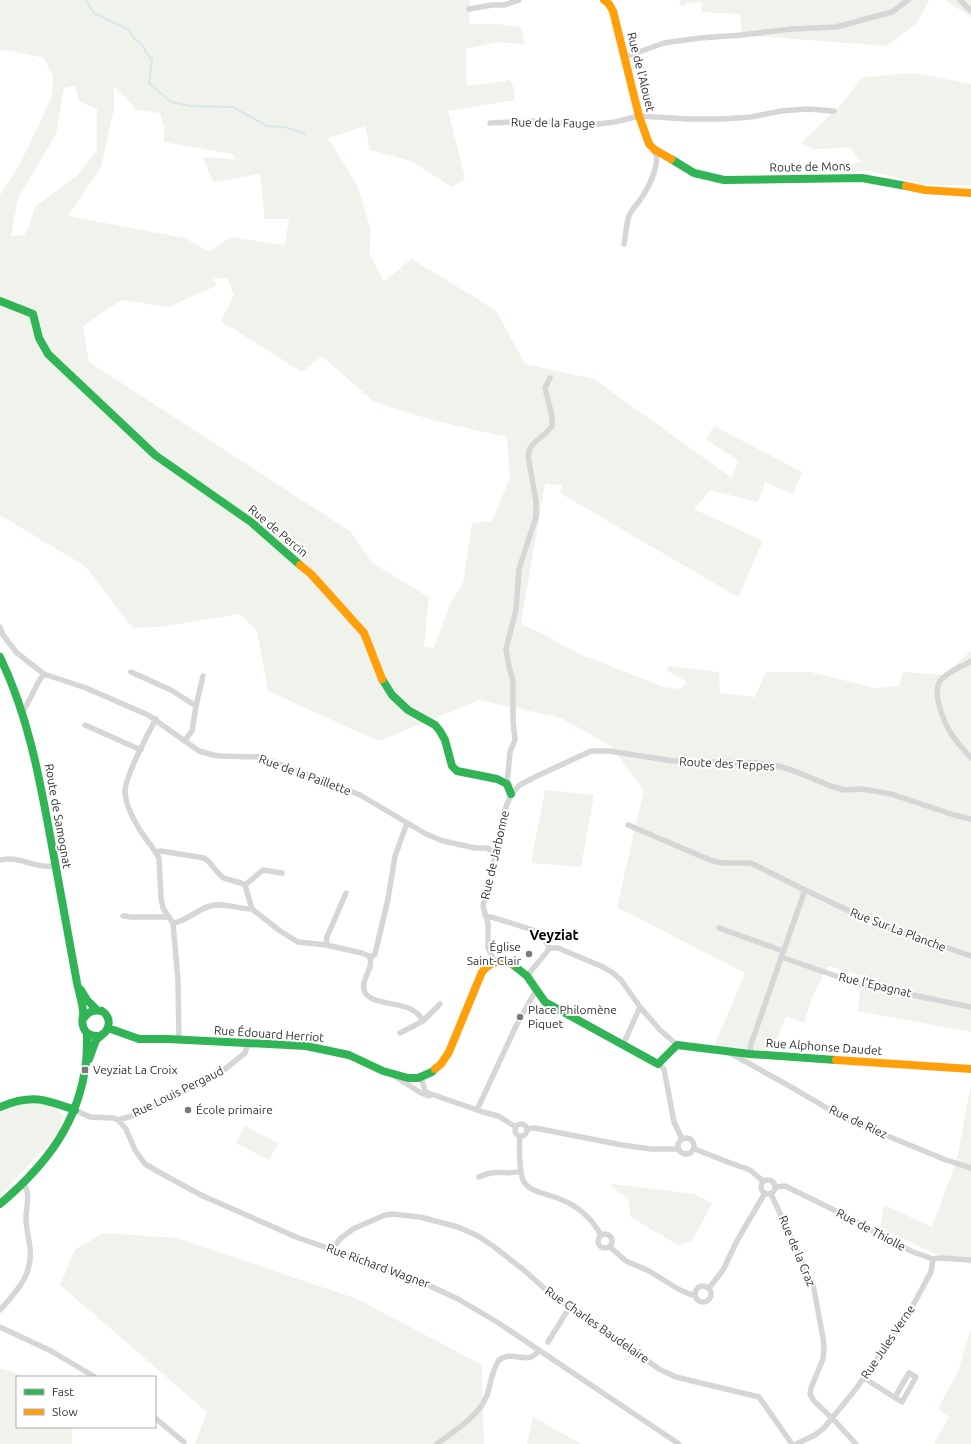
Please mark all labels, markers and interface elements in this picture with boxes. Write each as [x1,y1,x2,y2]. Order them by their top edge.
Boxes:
street label: Rue de l'Alouet [625,31,658,113]
street label: Rue de la Fauge [511,115,595,130]
street label: Route de Mons [769,159,851,174]
street label: Rue de Percin [246,502,311,559]
street label: Rue de la Paillette [257,752,353,797]
street label: Route des Teppes [679,755,775,772]
street label: Route de Samognat [43,762,74,870]
street label: Rue de Jarbonne [478,809,511,901]
street label: Rue Sur La Planche [848,905,948,954]
district label: Veyziat [529,927,579,943]
place label: Église Saint-Clair [467,940,521,967]
marker: Église Saint-Clair [524,949,534,959]
street label: Rue l'Epagnat [837,970,913,999]
place label: Place Philomène Piquet [528,1003,617,1030]
marker: Place Philomène Piquet [515,1012,525,1022]
street label: Rue Édouard Herriot [213,1023,325,1044]
street label: Rue Alphonse Daudet [765,1036,883,1057]
place label: Veyziat La Croix [93,1063,178,1076]
street label: Rue Louis Pergaud [130,1064,225,1119]
marker: Veyziat La Croix [80,1065,90,1075]
street label: Rue de Riez [827,1102,890,1141]
place label: École primaire [196,1103,273,1116]
marker: École primaire [183,1105,193,1115]
street label: Rue de Thiolle [834,1206,908,1253]
street label: Rue de la Craz [777,1213,818,1289]
street label: Rue Richard Wagner [325,1241,432,1290]
street label: Rue Charles Baudelaire [543,1284,652,1365]
street label: Rue Jules Verne [858,1302,917,1381]
legend [16,1376,156,1428]
text: Fast [52,1385,74,1398]
text: Slow [52,1405,78,1418]

